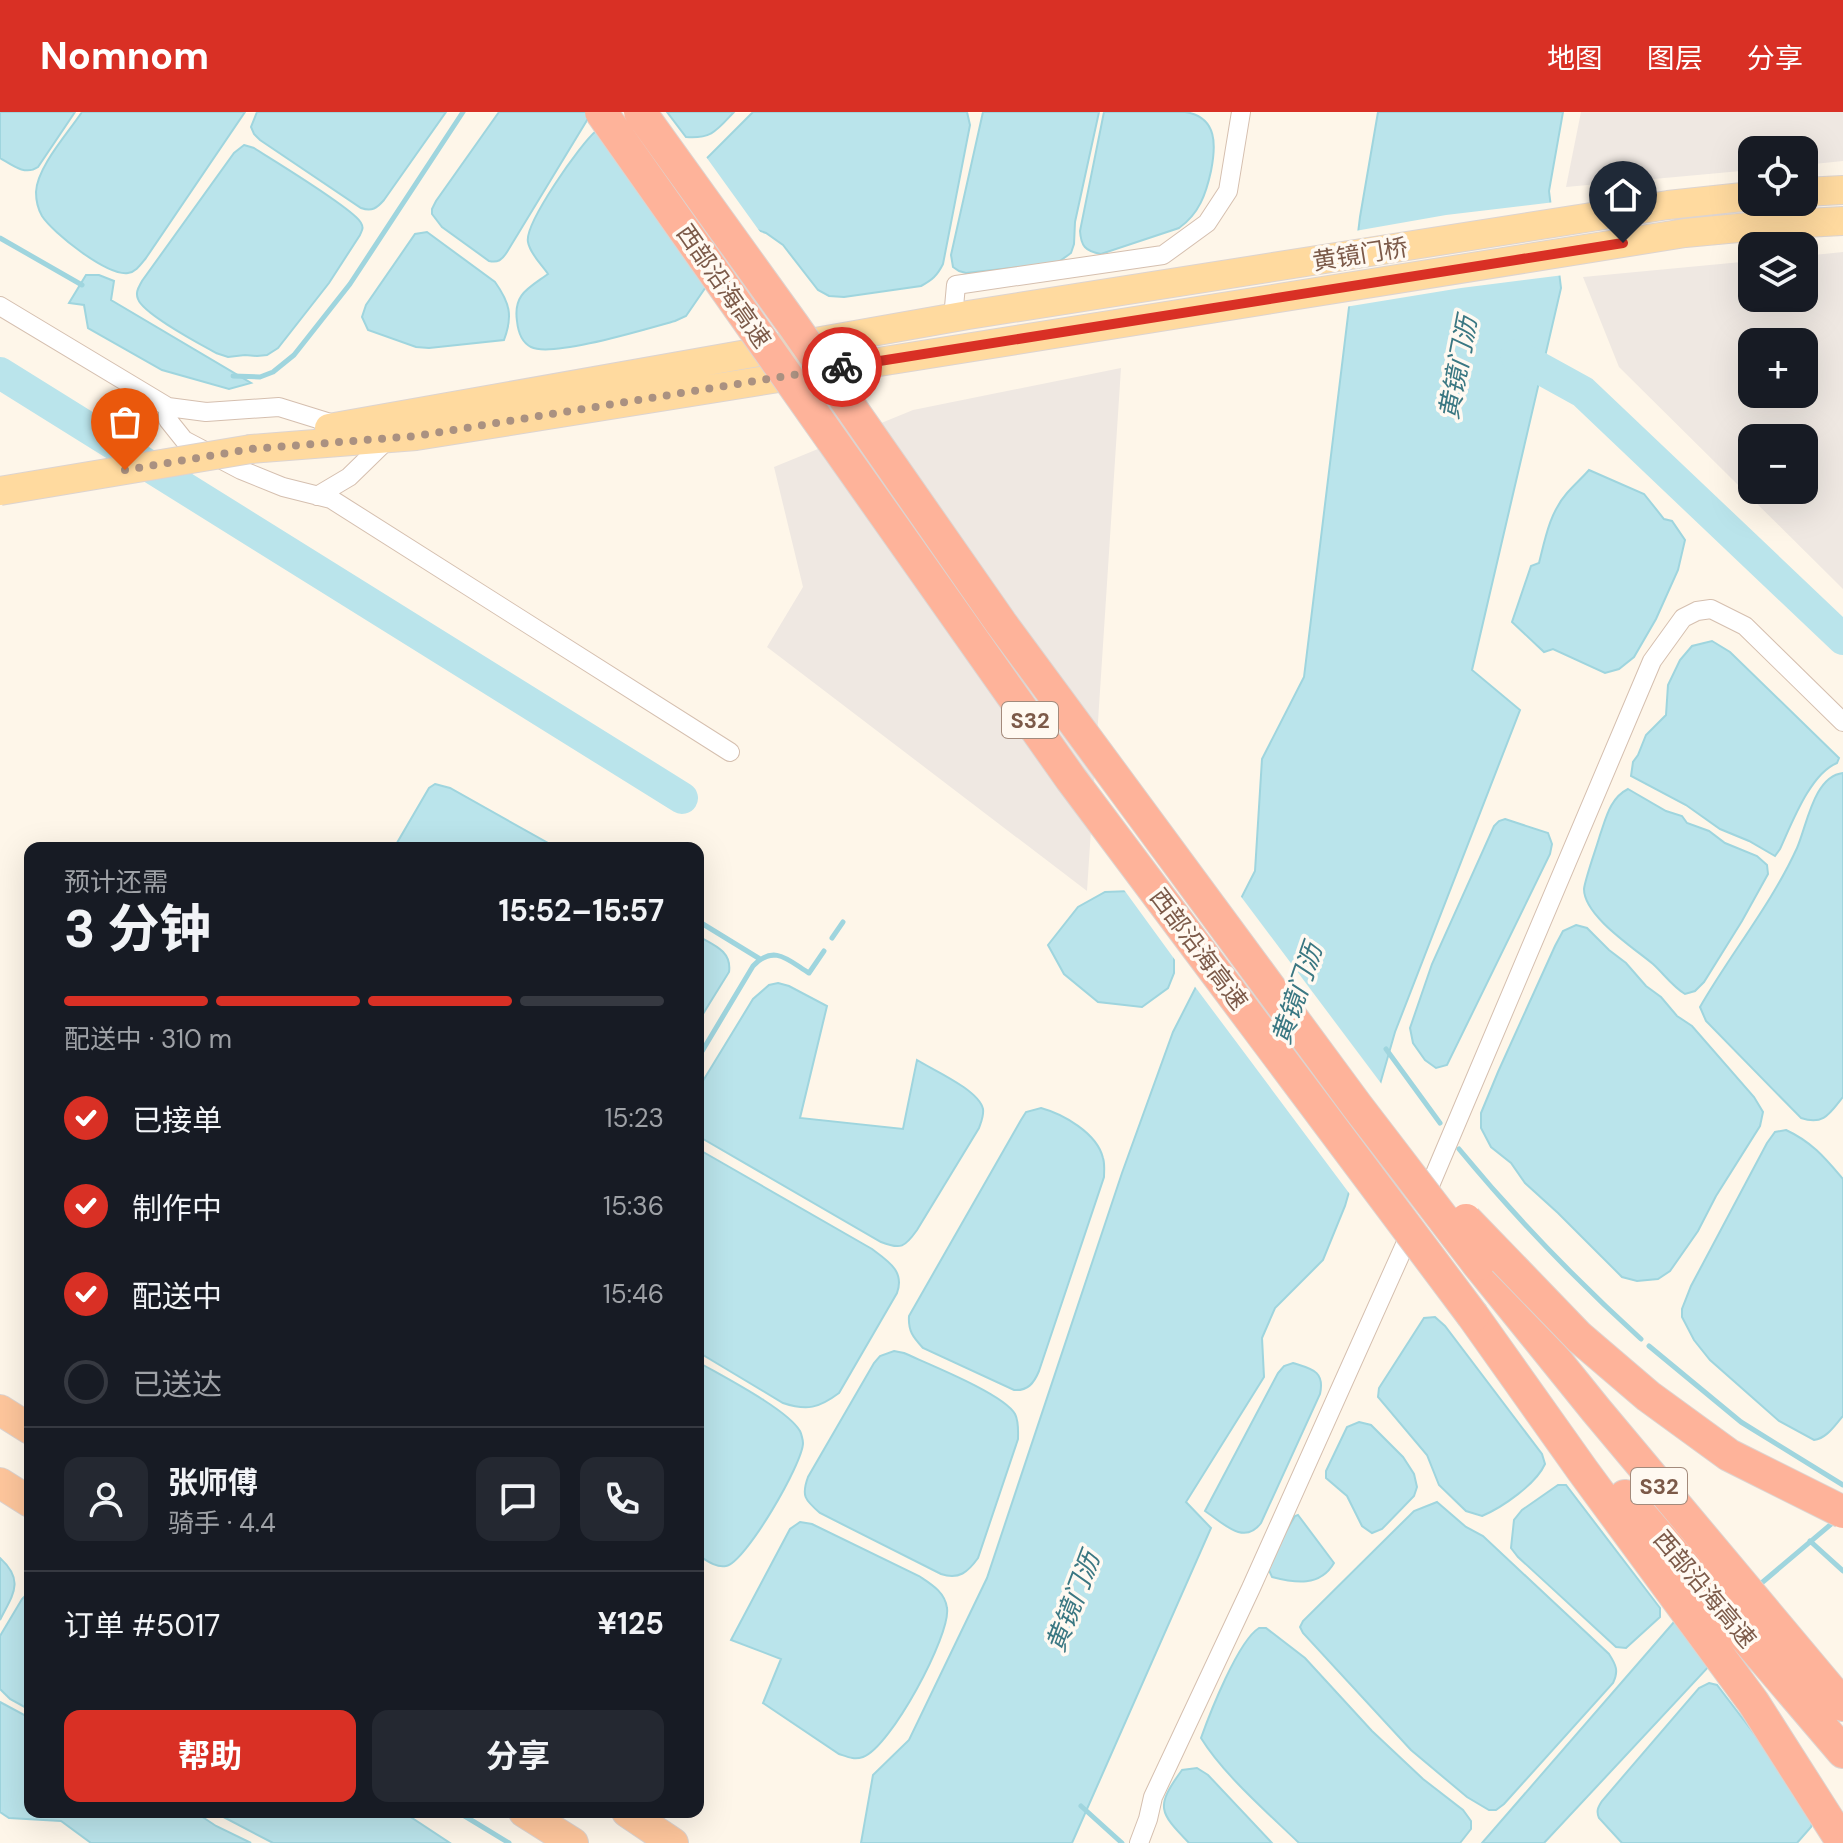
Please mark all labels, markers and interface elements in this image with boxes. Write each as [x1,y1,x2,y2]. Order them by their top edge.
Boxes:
text: Nomnom [40,31,209,81]
text: 地图 [1547,40,1603,77]
text: 图层 [1647,40,1703,77]
text: 分享 [1747,40,1803,77]
map controls [1738,136,1818,504]
button: locate [1738,136,1818,216]
pin [1589,161,1657,243]
icon: home [1601,173,1645,217]
street label: 西部沿海高速 [670,218,778,354]
street label: 黄镜门桥 [1310,231,1410,277]
button: layers [1738,232,1818,312]
water label: 黄镜门沥 [1431,310,1485,422]
courier [802,327,882,407]
button: + [1738,328,1818,408]
icon: bike [820,345,864,389]
pin [91,388,159,470]
icon: bag [103,400,147,444]
button: − [1738,424,1818,504]
road number: S32 [1002,702,1058,738]
text: 预计还需 [64,865,168,899]
street label: 西部沿海高速 [1143,882,1255,1016]
text: 15:52–15:57 [498,891,664,930]
text: 3 分钟 [64,895,212,963]
water label: 黄镜门沥 [1264,936,1331,1049]
text: 配送中 · 310 m [64,1022,232,1056]
icon: check [64,1096,108,1140]
text: 已接单 [132,1101,222,1140]
text: 15:23 [604,1101,664,1135]
icon: check [64,1184,108,1228]
text: 制作中 [132,1189,222,1228]
text: 15:36 [603,1189,664,1223]
icon: check [64,1272,108,1316]
text: 配送中 [132,1277,222,1316]
text: 15:46 [603,1277,664,1311]
text: 已送达 [132,1365,222,1404]
button: person [64,1457,148,1541]
button: chat [476,1457,560,1541]
button: phone [580,1457,664,1541]
text: 张师傅 [168,1463,258,1502]
road number: S32 [1631,1468,1687,1504]
text: 骑手 · 4.4 [168,1506,276,1540]
street label: 西部沿海高速 [1647,1524,1763,1654]
water label: 黄镜门沥 [1038,1544,1109,1657]
text: ¥125 [598,1604,664,1643]
text: 订单 #5017 [64,1606,220,1645]
button: 帮助 [64,1710,356,1802]
button: 分享 [372,1710,664,1802]

